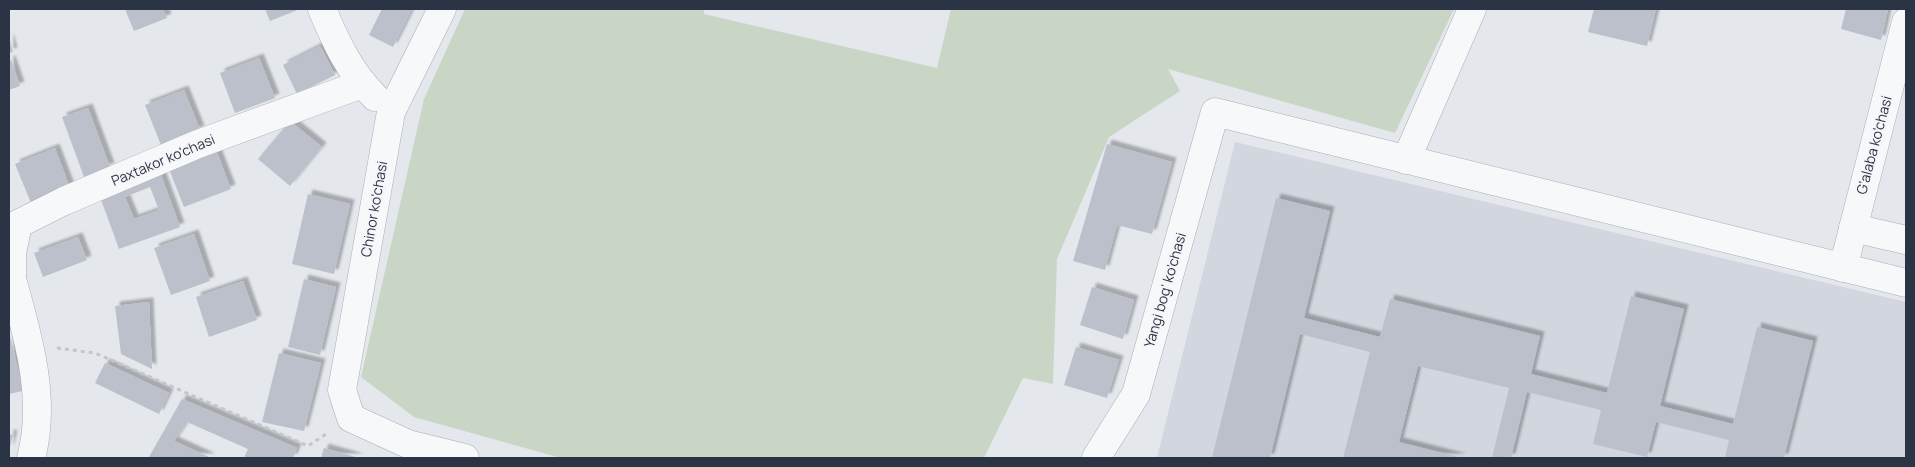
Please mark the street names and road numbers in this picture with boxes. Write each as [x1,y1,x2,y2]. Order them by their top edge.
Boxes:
street label: G'alaba ko'chasi [1851,94,1896,196]
street label: Paxtakor ko'chasi [108,129,217,190]
street label: Chinor ko'chasi [356,159,391,258]
street label: Yangi bog' ko'chasi [1139,230,1190,350]

